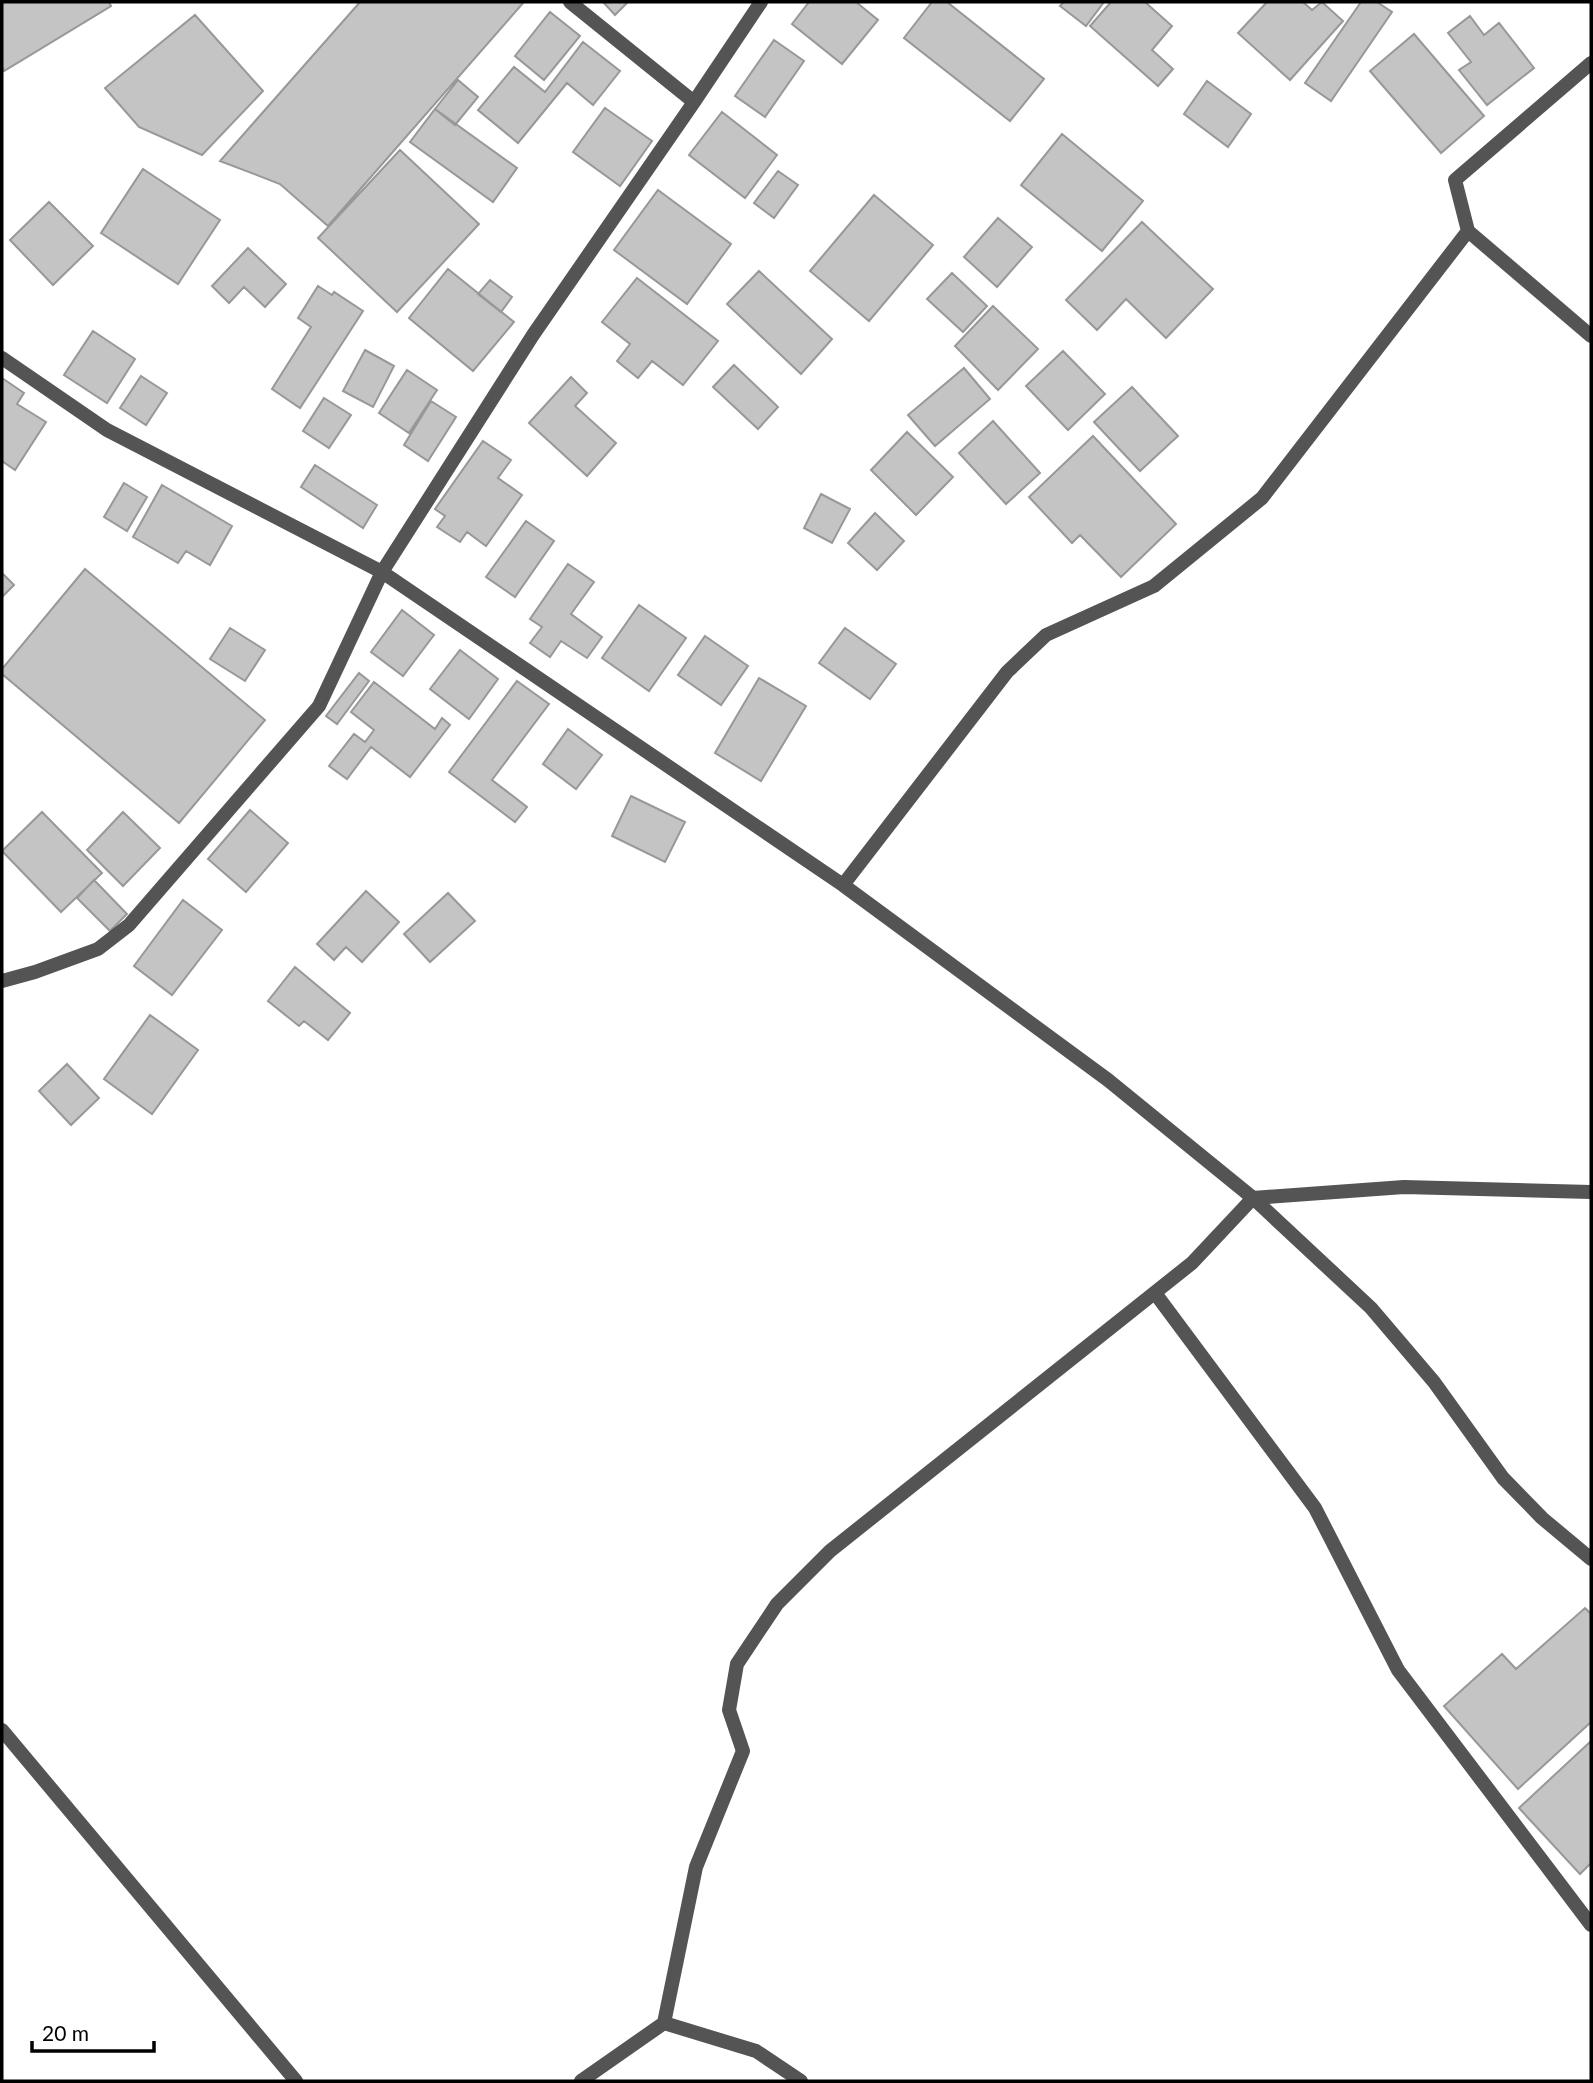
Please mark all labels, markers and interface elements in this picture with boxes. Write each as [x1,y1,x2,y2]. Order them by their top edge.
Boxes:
scale bar [32,2010,154,2054]
text: 20 m [42,2020,89,2045]

